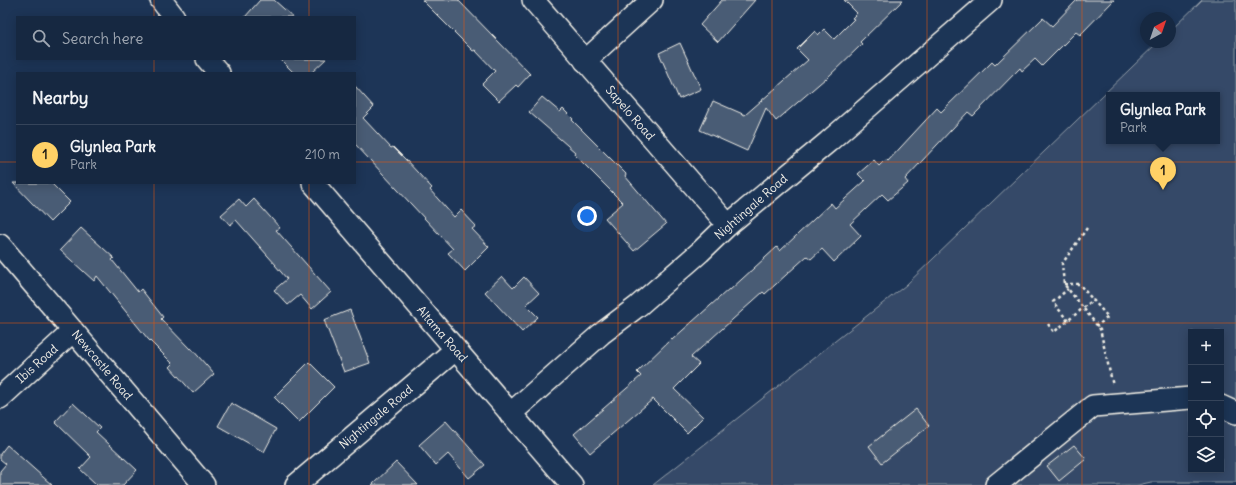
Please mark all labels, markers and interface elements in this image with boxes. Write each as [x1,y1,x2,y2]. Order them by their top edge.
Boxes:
north arrow [1140,12,1176,48]
search box [16,16,356,60]
icon: search [30,27,52,49]
text: Search here [62,29,143,48]
street label: Sapelo Road [603,82,658,143]
text: Nearby [32,87,88,109]
popup [1106,92,1220,144]
text: Glynlea Park [1120,100,1206,119]
text: Park [1120,119,1147,136]
text: Glynlea Park [70,137,156,156]
text: 1 [42,146,48,163]
text: 210 m [305,146,340,163]
text: Park [70,156,97,173]
pin: 1 [1150,157,1176,190]
street label: Nightingale Road [711,171,790,242]
your location [577,206,597,226]
street label: Altama Road [414,302,471,365]
street label: Newcastle Road [69,327,136,403]
map controls [1188,329,1224,473]
button: + [1188,329,1224,365]
street label: Ibis Road [13,341,61,386]
button: − [1188,365,1224,401]
street label: Nightingale Road [336,381,416,452]
button: locate [1188,401,1224,437]
button: layers [1188,437,1224,473]

